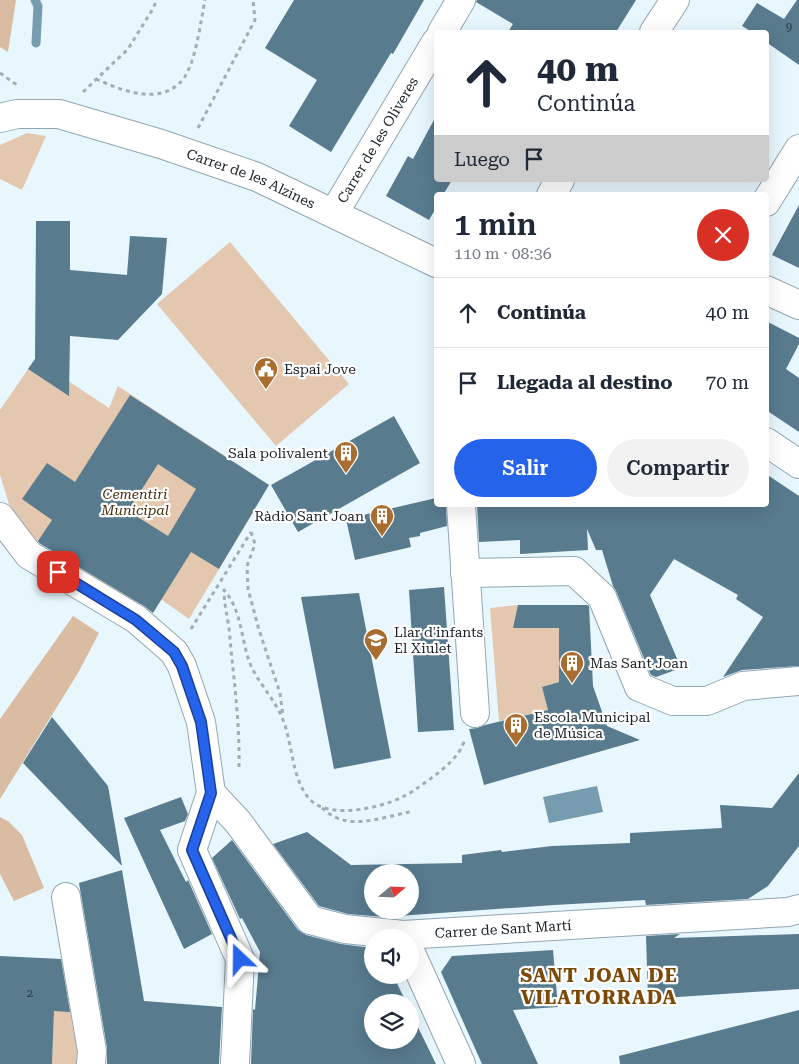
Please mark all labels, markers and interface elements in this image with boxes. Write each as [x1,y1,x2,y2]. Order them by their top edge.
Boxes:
house number: 9 [786,21,792,34]
text: 40 m [537,49,619,90]
icon: ahead [454,50,519,115]
street label: Carrer de les Oliveres [334,74,421,206]
text: Continúa [537,91,635,116]
street label: Carrer de les Alzines [184,145,318,212]
icon: arrive [520,145,548,173]
text: Luego [454,148,510,171]
text: 1 min [454,207,537,242]
button: close [697,209,749,261]
text: 110 m · 08:36 [454,244,552,263]
icon: ahead [454,299,482,327]
text: Continúa [497,301,586,324]
text: 40 m [706,301,749,324]
public building icon: Espai Jove [253,356,279,390]
place label: Espai Jove [284,361,356,377]
icon: arrive [454,369,482,397]
text: Llegada al destino [497,371,673,394]
text: 70 m [706,371,749,394]
button: Salir [454,439,597,497]
button: Compartir [607,439,749,497]
building icon: Sala polivalent [333,440,359,474]
place label: Sala polivalent [228,445,328,461]
park label: Cementiri Municipal [100,486,169,518]
building icon: Ràdio Sant Joan [369,503,395,537]
place label: Ràdio Sant Joan [254,508,364,524]
pin [37,551,79,593]
icon: arrive [44,558,72,586]
place label: Llar d'infants El Xiulet [394,624,484,656]
school or university icon: Llar d'infants El Xiulet [363,627,389,661]
building icon: Mas Sant Joan [559,650,585,684]
place label: Mas Sant Joan [590,655,688,671]
place label: Escola Municipal de Música [534,709,651,741]
building icon: Escola Municipal de Música [503,712,529,746]
north arrow [364,864,419,919]
map controls [364,864,419,1049]
street label: Carrer de Sant Martí [434,917,572,941]
button: sound [364,929,419,984]
position arrow [213,932,265,984]
district label: SANT JOAN DE VILATORRADA [520,964,678,1009]
house number: 2 [27,987,33,1000]
button: layers [364,994,419,1049]

